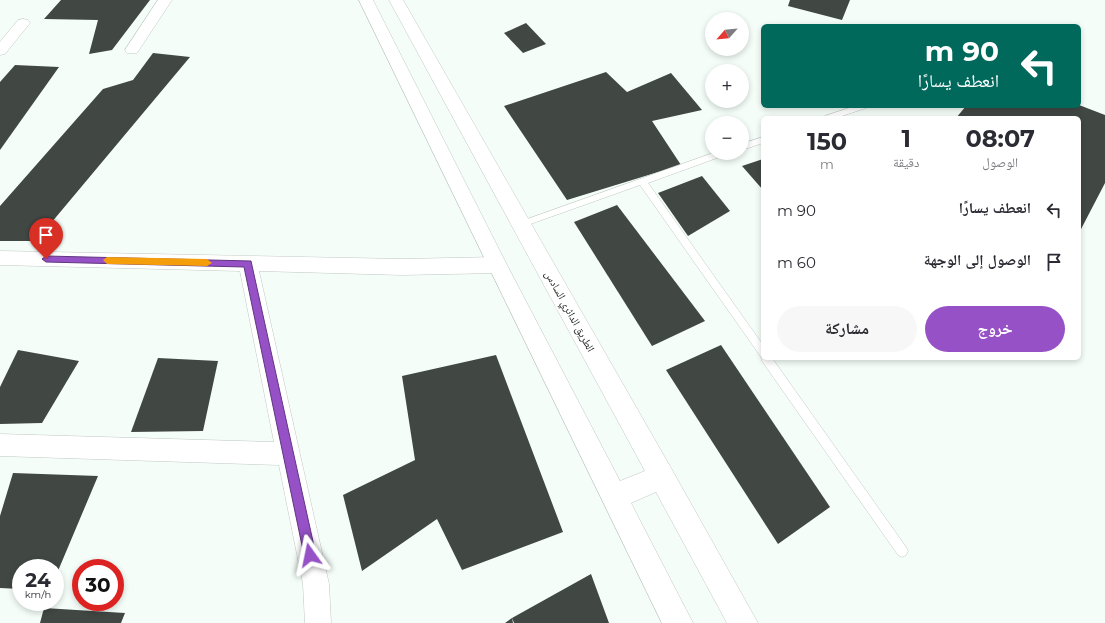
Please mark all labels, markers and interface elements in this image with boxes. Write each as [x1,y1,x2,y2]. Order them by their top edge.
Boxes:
north arrow [705,12,749,56]
map controls [705,12,749,160]
text: 90 m [925,34,999,68]
icon: left [1013,40,1065,92]
button: + [705,64,749,108]
text: انعطف يسارًا [918,70,999,92]
button: − [705,116,749,160]
text: 1 [902,124,911,153]
text: 08:07 [965,124,1035,153]
text: 150 [807,127,847,156]
text: دقيقة [893,154,919,170]
text: الوصول [982,154,1018,170]
text: m [820,156,834,172]
text: انعطف يسارًا [959,198,1031,217]
icon: left [1043,199,1065,221]
text: 90 m [777,201,816,220]
pin [29,218,63,259]
icon: arrive [35,224,57,246]
text: الوصول إلى الوجهة [924,250,1031,269]
icon: arrive [1043,251,1065,273]
text: 60 m [777,253,816,272]
street label: الطريق الدائري السادس [540,268,598,355]
button: مشاركة [777,306,917,352]
button: خروج [925,306,1065,352]
position arrow [289,534,331,576]
speed limit sign: 30 [72,559,124,611]
text: 24 [25,568,51,592]
text: km/h [25,588,51,601]

